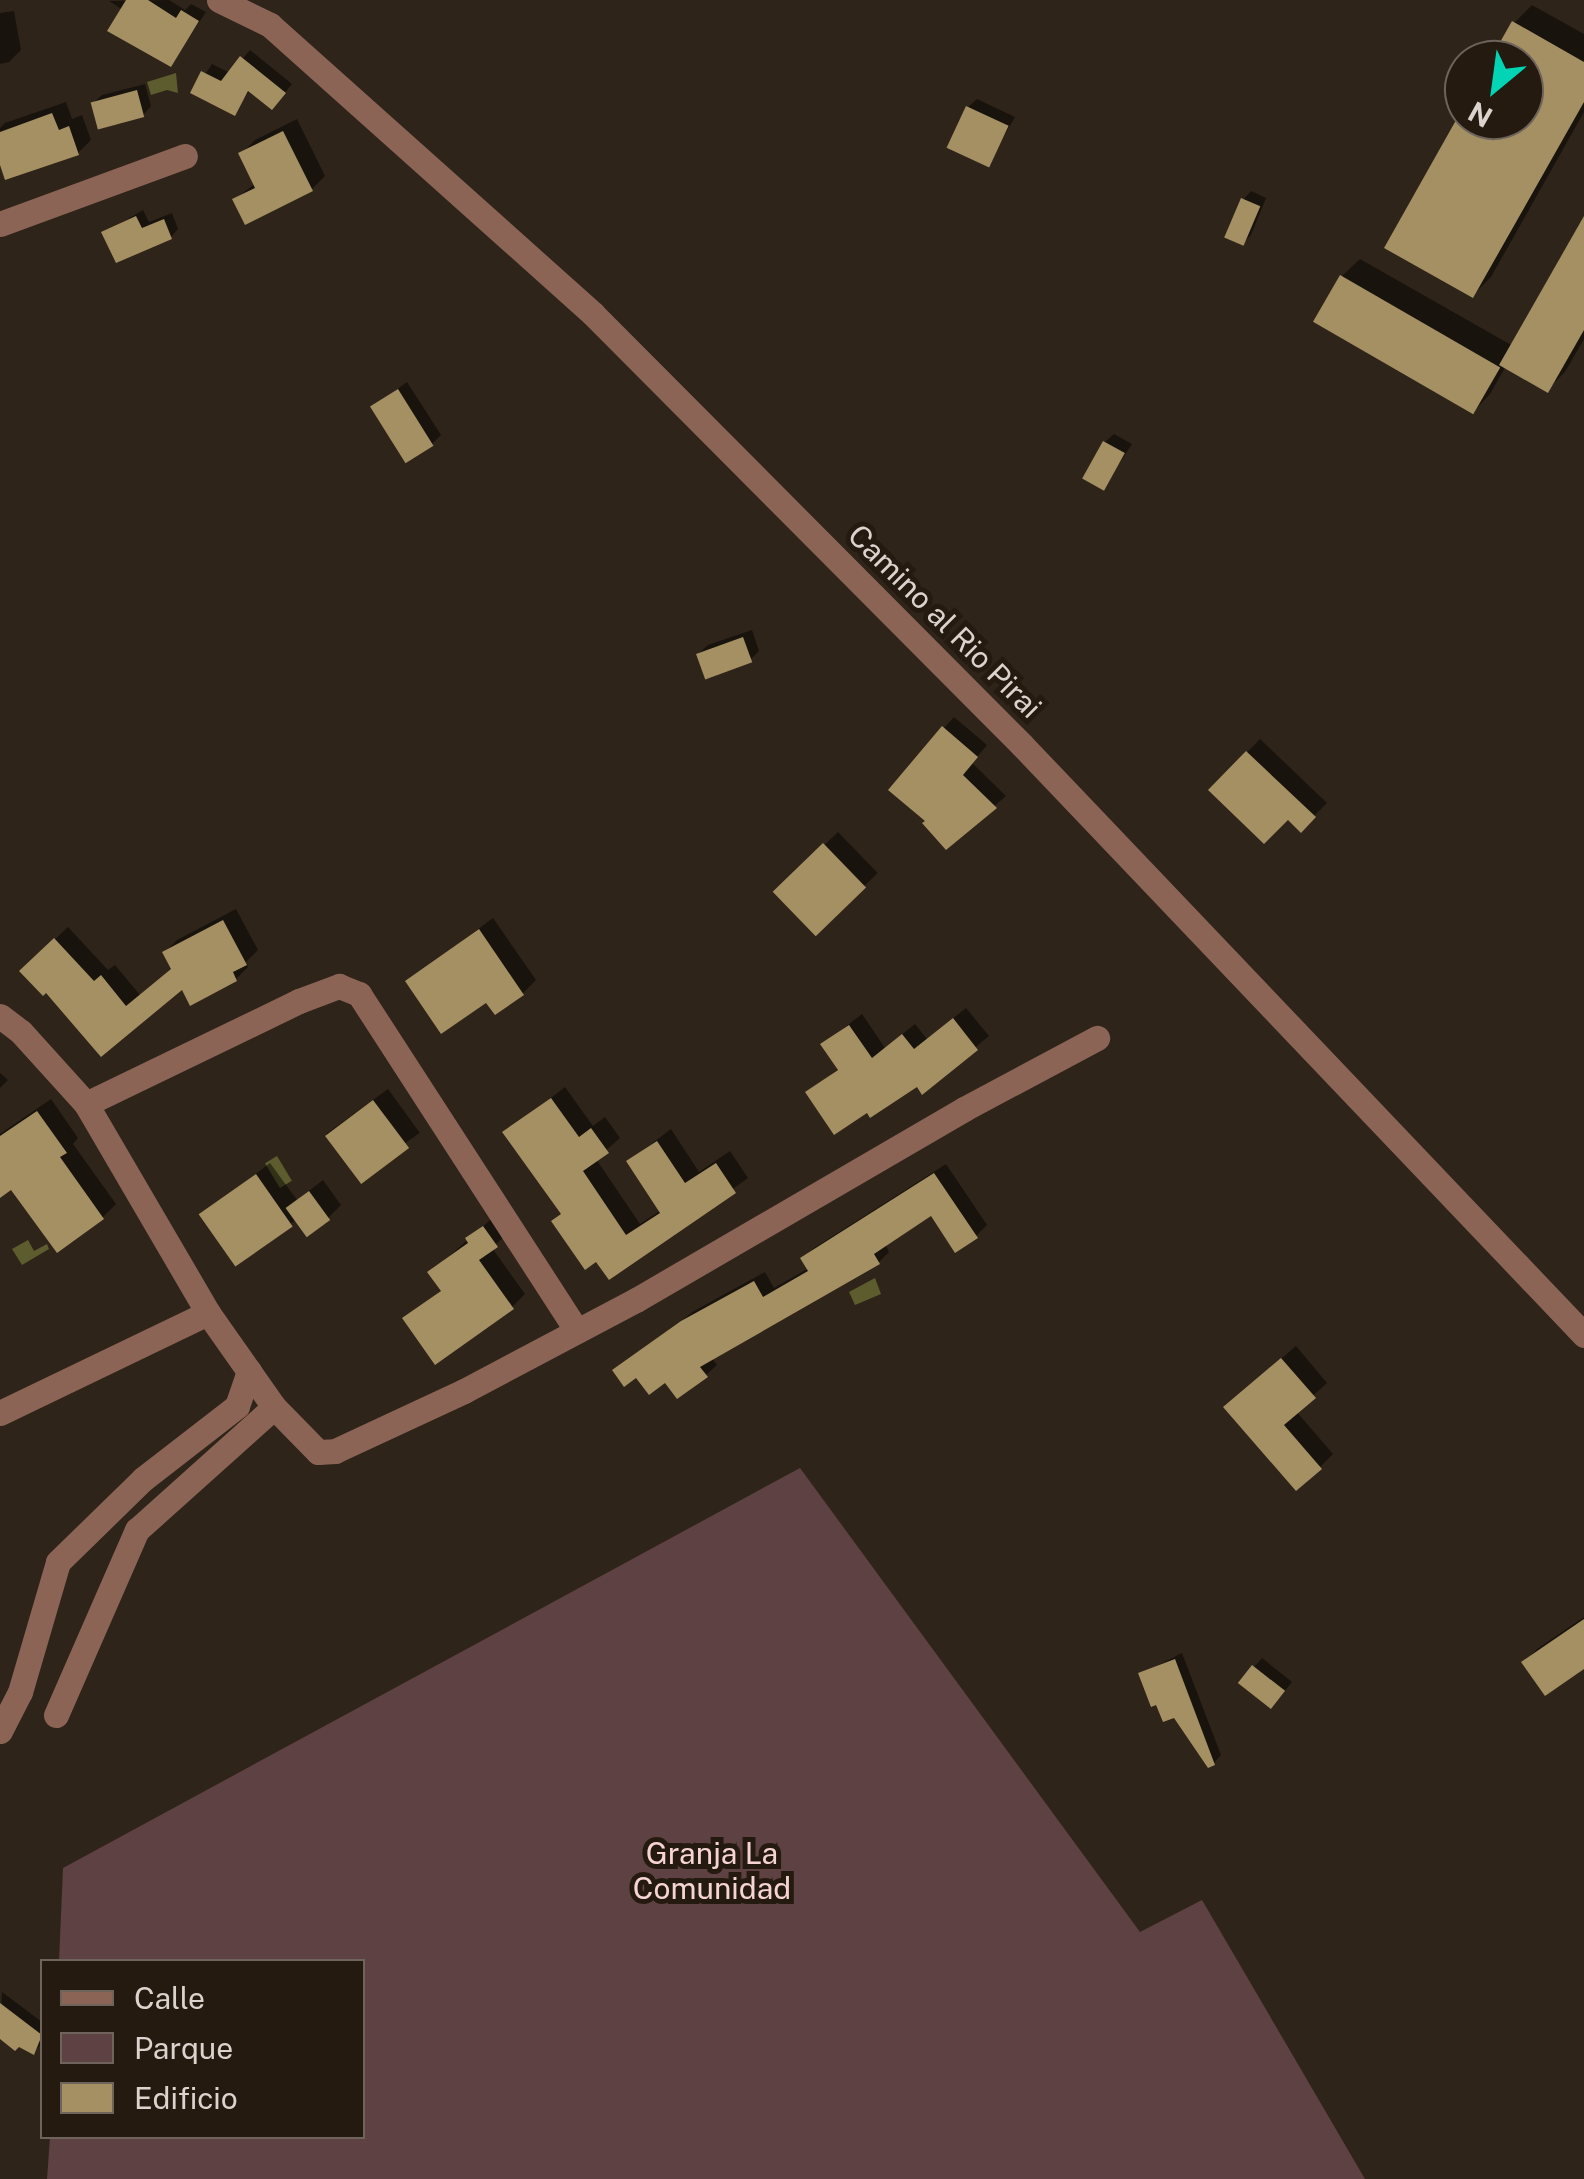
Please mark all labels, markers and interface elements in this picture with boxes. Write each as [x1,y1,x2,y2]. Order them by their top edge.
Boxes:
north arrow [1444,40,1544,140]
text: N [1463,95,1498,135]
street label: Camino al Rio Pirai [841,517,1049,725]
park label: Granja La Comunidad [633,1835,791,1906]
legend [40,1959,365,2139]
text: Calle [134,1980,205,2016]
text: Parque [134,2030,233,2066]
text: Edificio [134,2080,238,2116]

